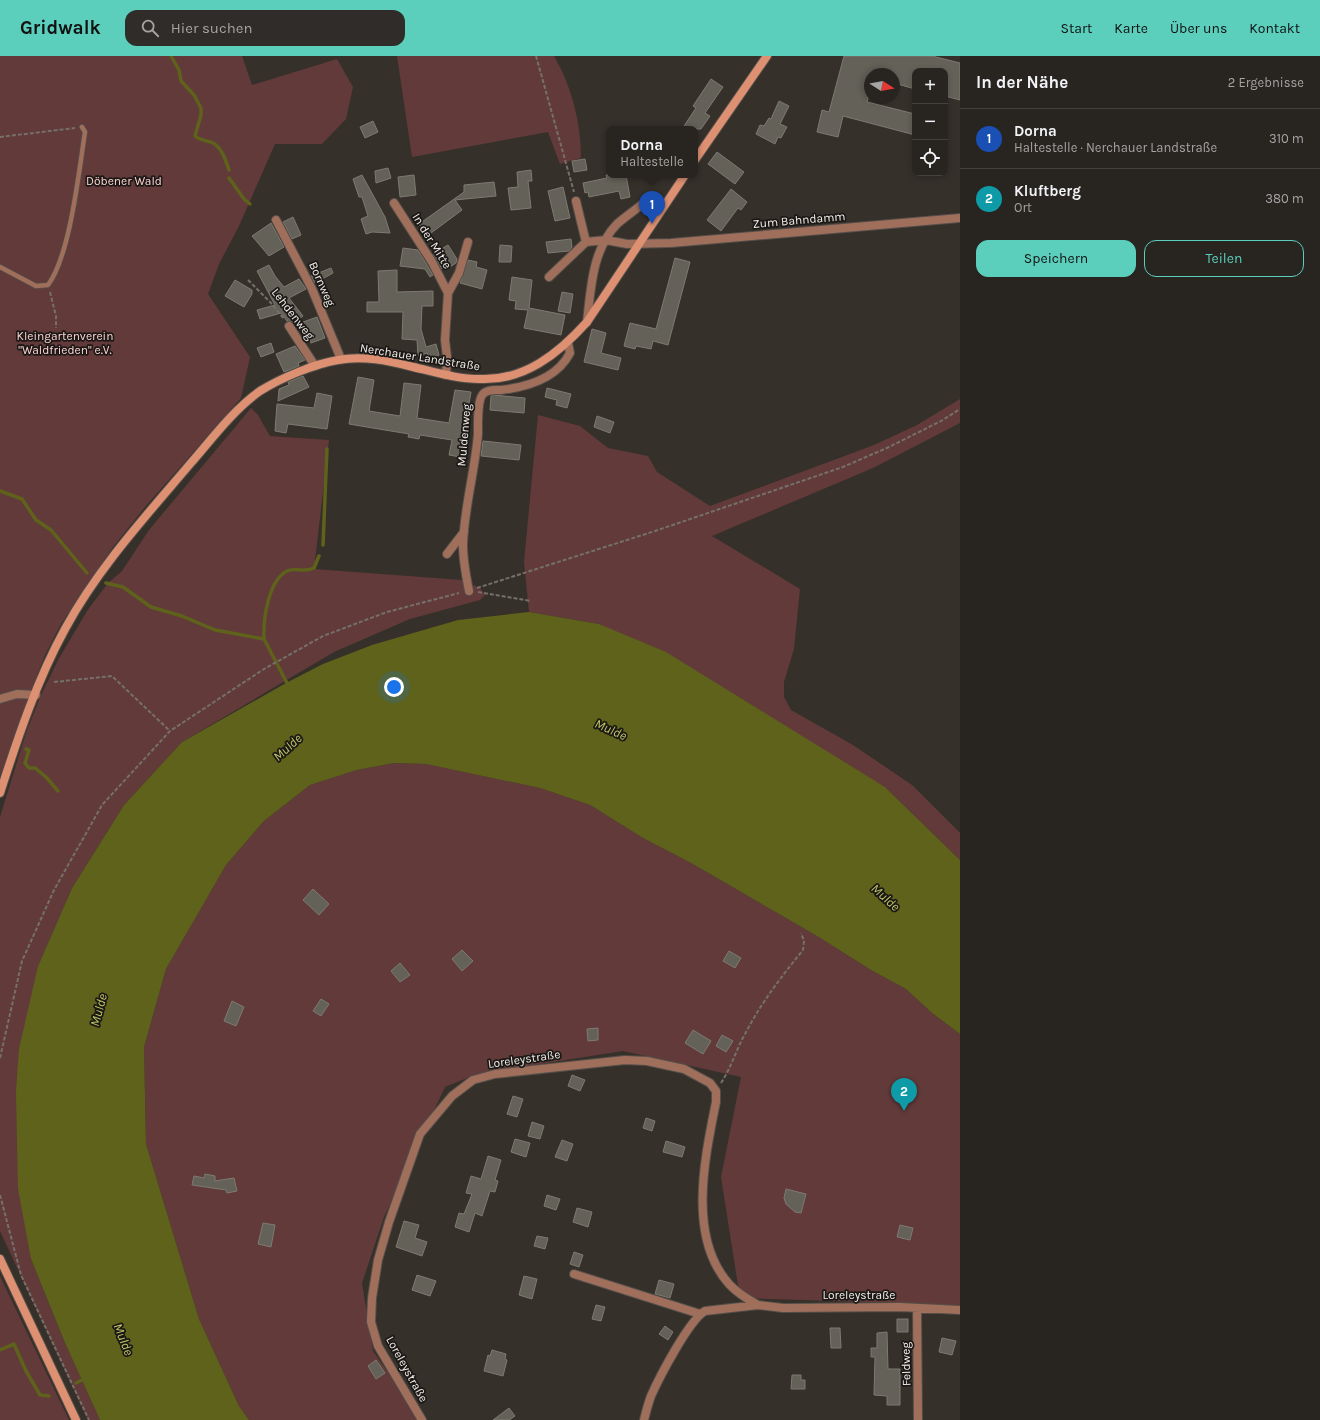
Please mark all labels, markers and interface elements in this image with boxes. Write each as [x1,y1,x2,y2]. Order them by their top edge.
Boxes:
search box [125,10,405,46]
text: Gridwalk [20,17,101,39]
icon: search [139,17,161,39]
text: Hier suchen [171,19,252,37]
text: Start [1060,20,1092,37]
text: Karte [1114,20,1148,37]
text: Über uns [1170,20,1227,37]
text: Kontakt [1249,20,1300,37]
north arrow [864,68,900,104]
map controls [912,68,948,176]
button: + [912,68,948,104]
text: In der Nähe [976,72,1068,92]
text: 2 Ergebnisse [1228,75,1304,90]
button: − [912,104,948,140]
text: Dorna [1014,122,1057,140]
popup [606,126,698,178]
text: 1 [987,131,991,146]
text: 310 m [1269,131,1304,146]
text: Dorna [620,136,663,154]
button: locate [912,140,948,176]
text: Haltestelle · Nerchauer Landstraße [1014,140,1217,155]
text: Haltestelle [620,154,684,169]
park label: Döbener Wald [86,174,162,188]
text: Kluftberg [1014,182,1081,200]
pin: 1 [639,191,665,224]
text: 2 [985,191,993,206]
text: 380 m [1265,191,1304,206]
text: Ort [1014,200,1032,215]
street label: Zum Bahndamm [752,209,846,231]
street label: In der Mitte [409,211,455,271]
button: Speichern [976,240,1136,277]
button: Teilen [1144,240,1304,277]
street label: Bornweg [306,260,338,309]
street label: Lehdenweg [269,286,317,343]
park label: Kleingartenverein "Waldfrieden" e.V. [17,329,113,357]
street label: Nerchauer Landstraße [359,341,481,373]
street label: Muldenweg [454,403,474,467]
your location [384,677,404,697]
water label: Mulde [593,716,629,743]
water label: Mulde [270,731,305,764]
water label: Mulde [868,881,903,914]
water label: Mulde [87,992,110,1028]
street label: Loreleystraße [487,1047,561,1071]
pin: 2 [891,1078,917,1111]
street label: Loreleystraße [822,1288,896,1302]
water label: Mulde [110,1321,137,1357]
street label: Loreleystraße [383,1334,431,1404]
street label: Feldweg [899,1342,913,1386]

